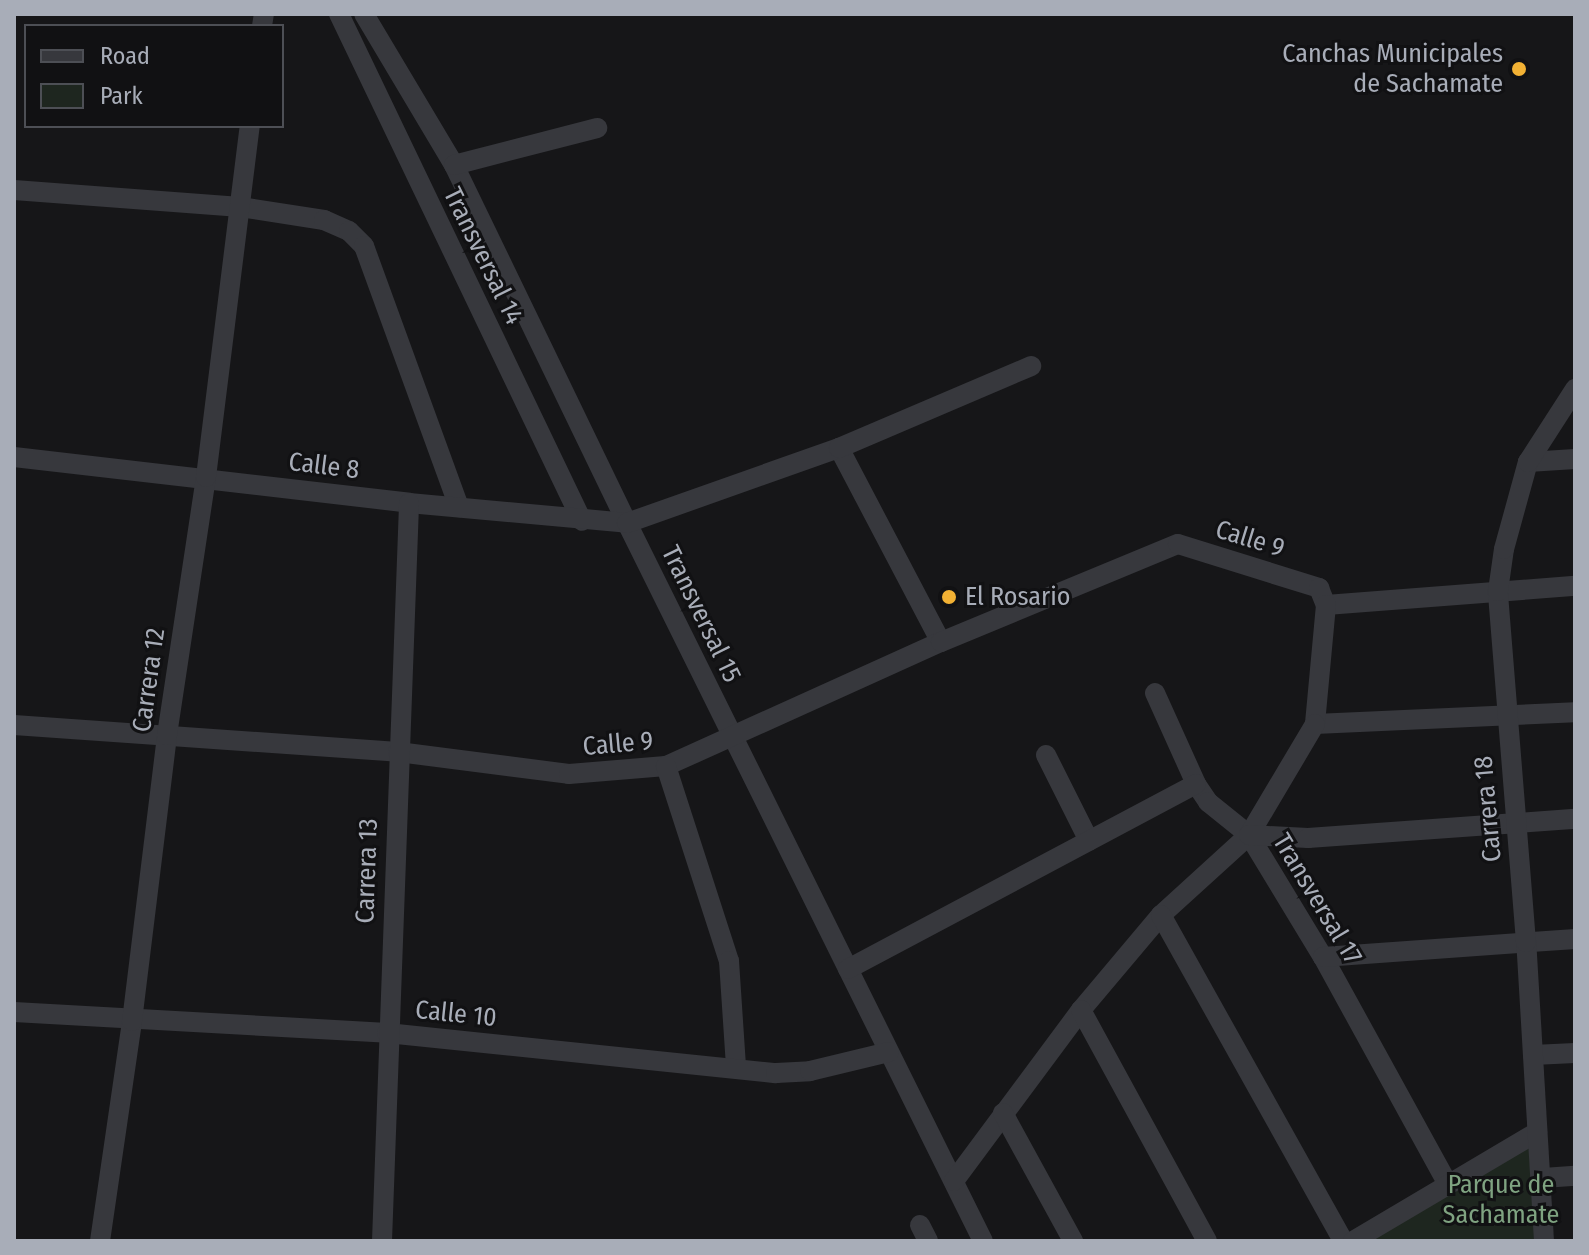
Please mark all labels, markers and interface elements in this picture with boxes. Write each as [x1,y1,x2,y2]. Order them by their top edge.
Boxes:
legend [24,24,284,128]
place label: Canchas Municipales de Sachamate [1282,38,1503,100]
text: Road [100,42,150,70]
marker: Canchas Municipales de Sachamate [1510,60,1528,78]
text: Park [100,82,143,110]
street label: Transversal 14 [436,182,530,330]
street label: Calle 8 [287,446,361,486]
street label: Calle 9 [1212,514,1288,564]
street label: Transversal 15 [655,541,747,687]
place label: El Rosario [965,581,1070,613]
marker: El Rosario [940,588,958,606]
street label: Carrera 12 [126,626,172,734]
street label: Calle 9 [581,725,655,763]
street label: Carrera 18 [1468,755,1508,863]
street label: Carrera 13 [350,818,384,924]
street label: Transversal 17 [1266,828,1368,970]
street label: Calle 10 [414,994,498,1034]
park label: Parque de Sachamate [1443,1169,1559,1230]

